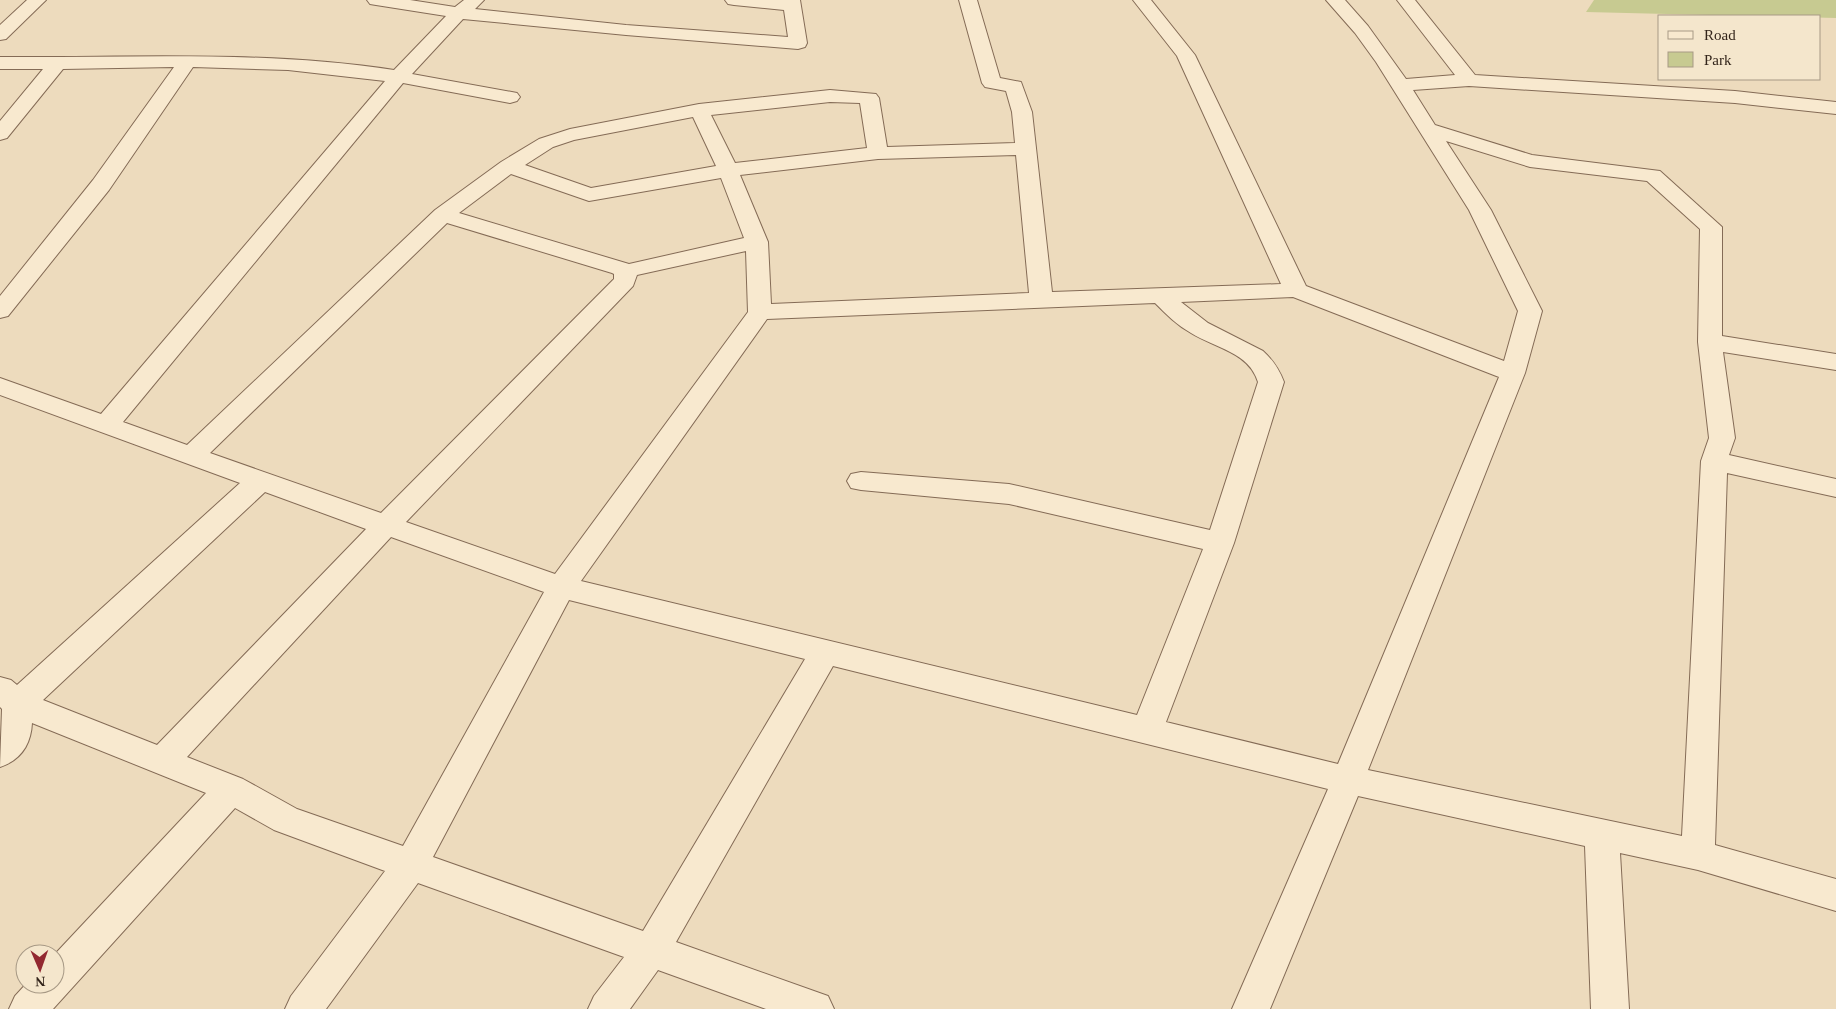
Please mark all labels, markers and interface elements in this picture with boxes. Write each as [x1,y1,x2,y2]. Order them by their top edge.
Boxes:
legend [1658,15,1821,80]
text: Road [1704,27,1736,43]
text: Park [1704,52,1732,68]
north arrow [15,944,65,994]
text: N [35,974,46,989]

